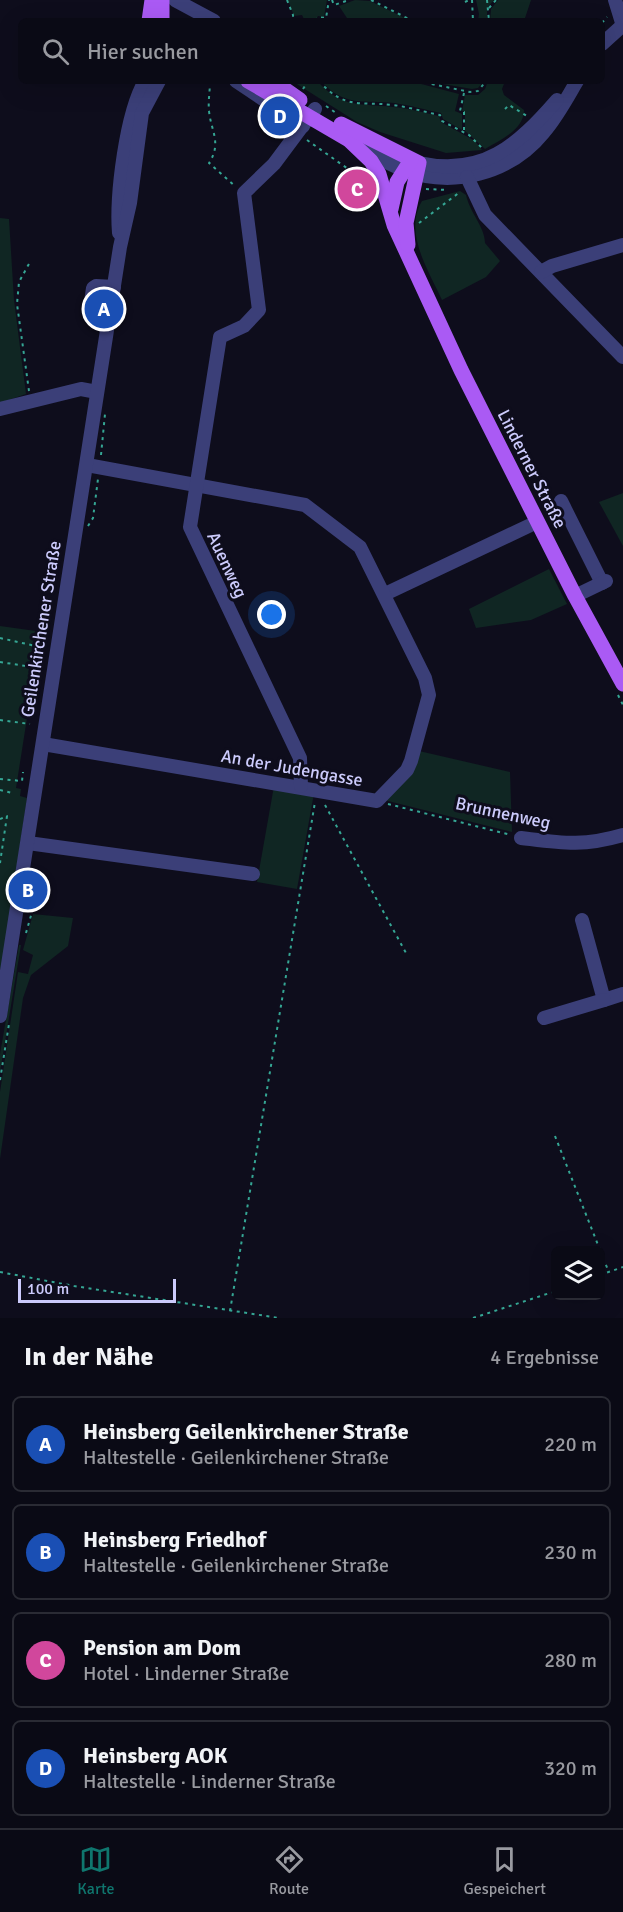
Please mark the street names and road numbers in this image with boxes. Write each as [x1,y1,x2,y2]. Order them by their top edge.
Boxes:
street label: Linderner Straße [493,406,571,532]
street label: Auenweg [202,528,252,602]
street label: Geilenkirchener Straße [16,539,66,719]
street label: An der Judengasse [219,745,365,791]
street label: Brunnenweg [453,792,553,834]

